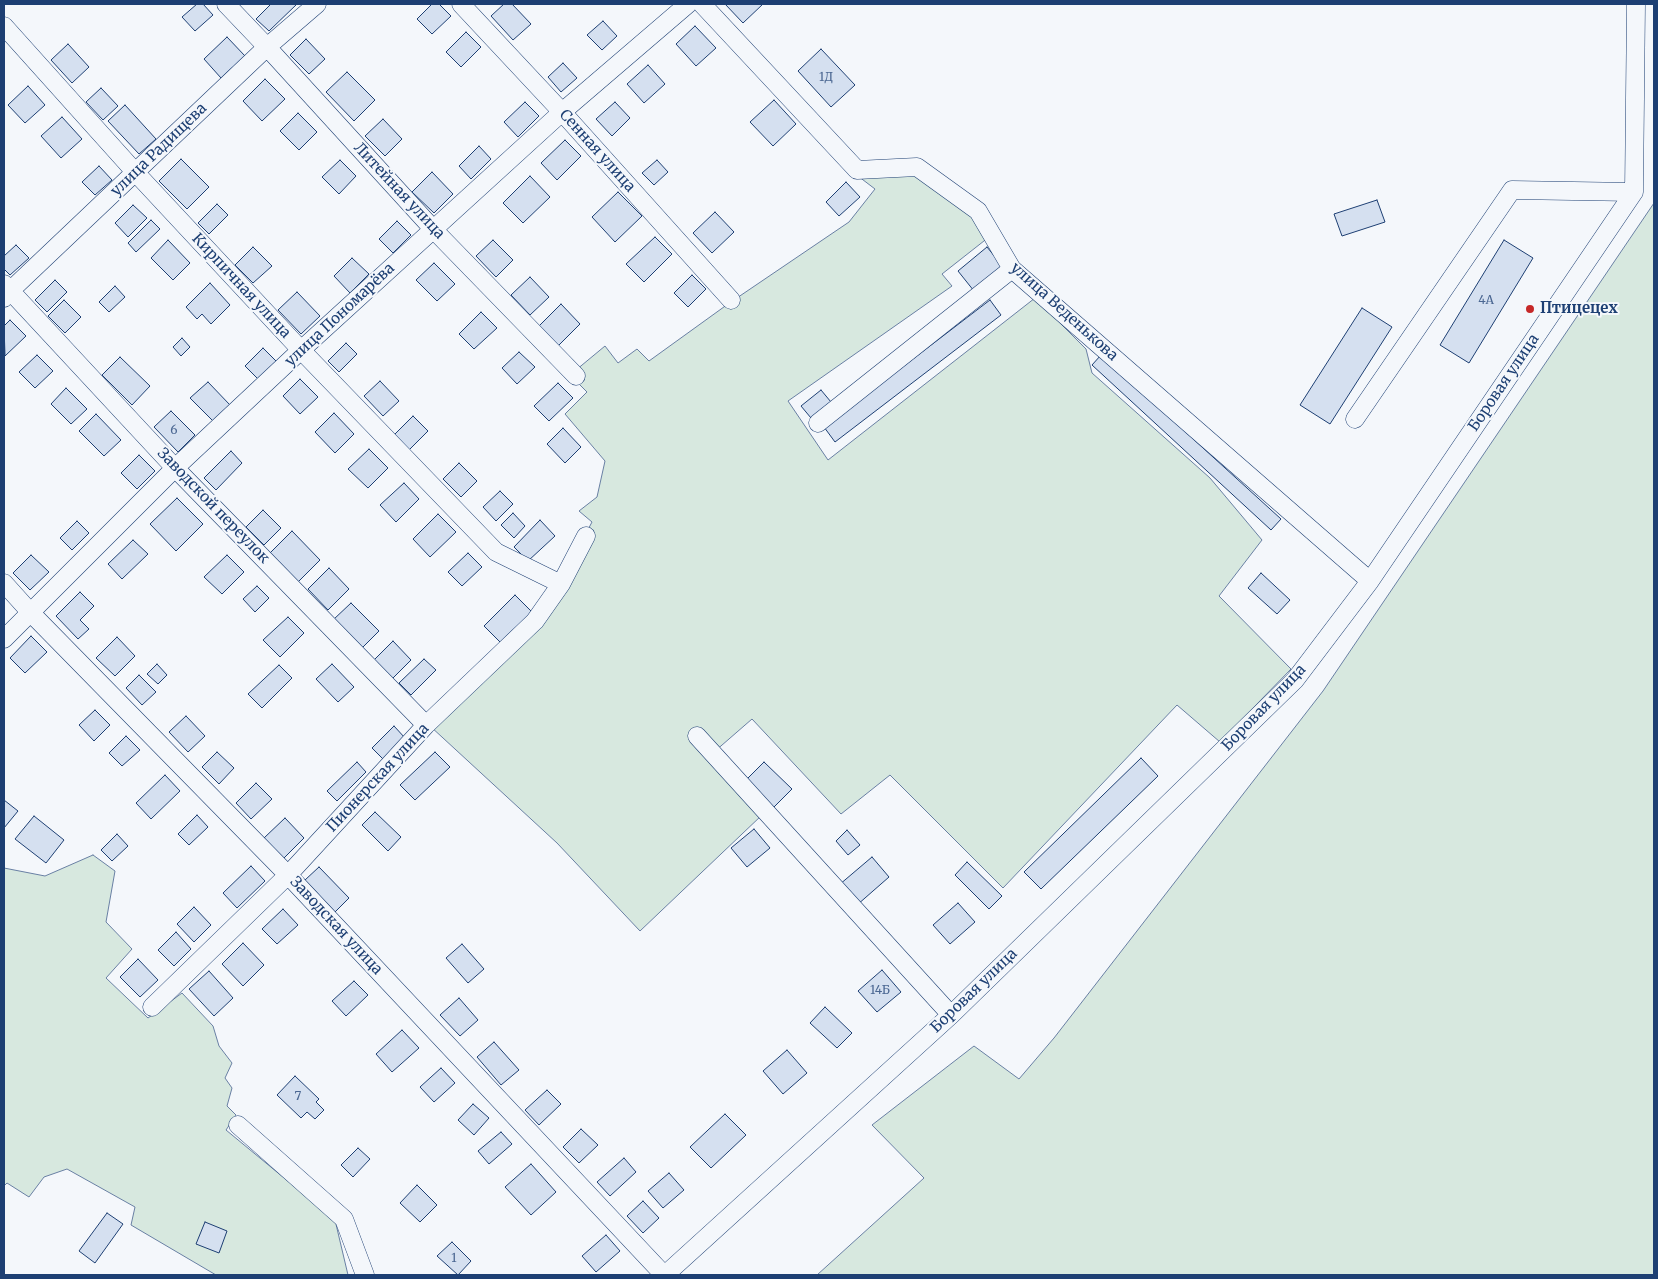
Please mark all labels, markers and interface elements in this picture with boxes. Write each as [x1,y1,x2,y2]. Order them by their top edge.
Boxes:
house number: 1Д [819,71,833,85]
street label: улица Радищева [107,100,211,200]
street label: Сенная улица [555,106,639,196]
street label: Литейная улица [350,139,448,243]
street label: Кирпичная улица [188,230,294,342]
street label: улица Веденькова [1007,259,1121,365]
street label: улица Пономарёва [282,260,398,370]
house number: 4А [1478,294,1494,308]
place label: Птицецех [1540,300,1618,318]
marker: Птицецех [1524,303,1536,315]
street label: Боровая улица [1465,331,1543,435]
house number: 6 [170,424,178,438]
street label: Заводской переулок [153,445,273,567]
street label: Боровая улица [1218,661,1310,755]
street label: Пионерская улица [323,720,433,836]
street label: Заводская улица [286,873,386,979]
street label: Боровая улица [927,945,1021,1037]
house number: 14Б [870,984,890,998]
house number: 7 [295,1090,301,1104]
house number: 1 [451,1252,457,1266]

